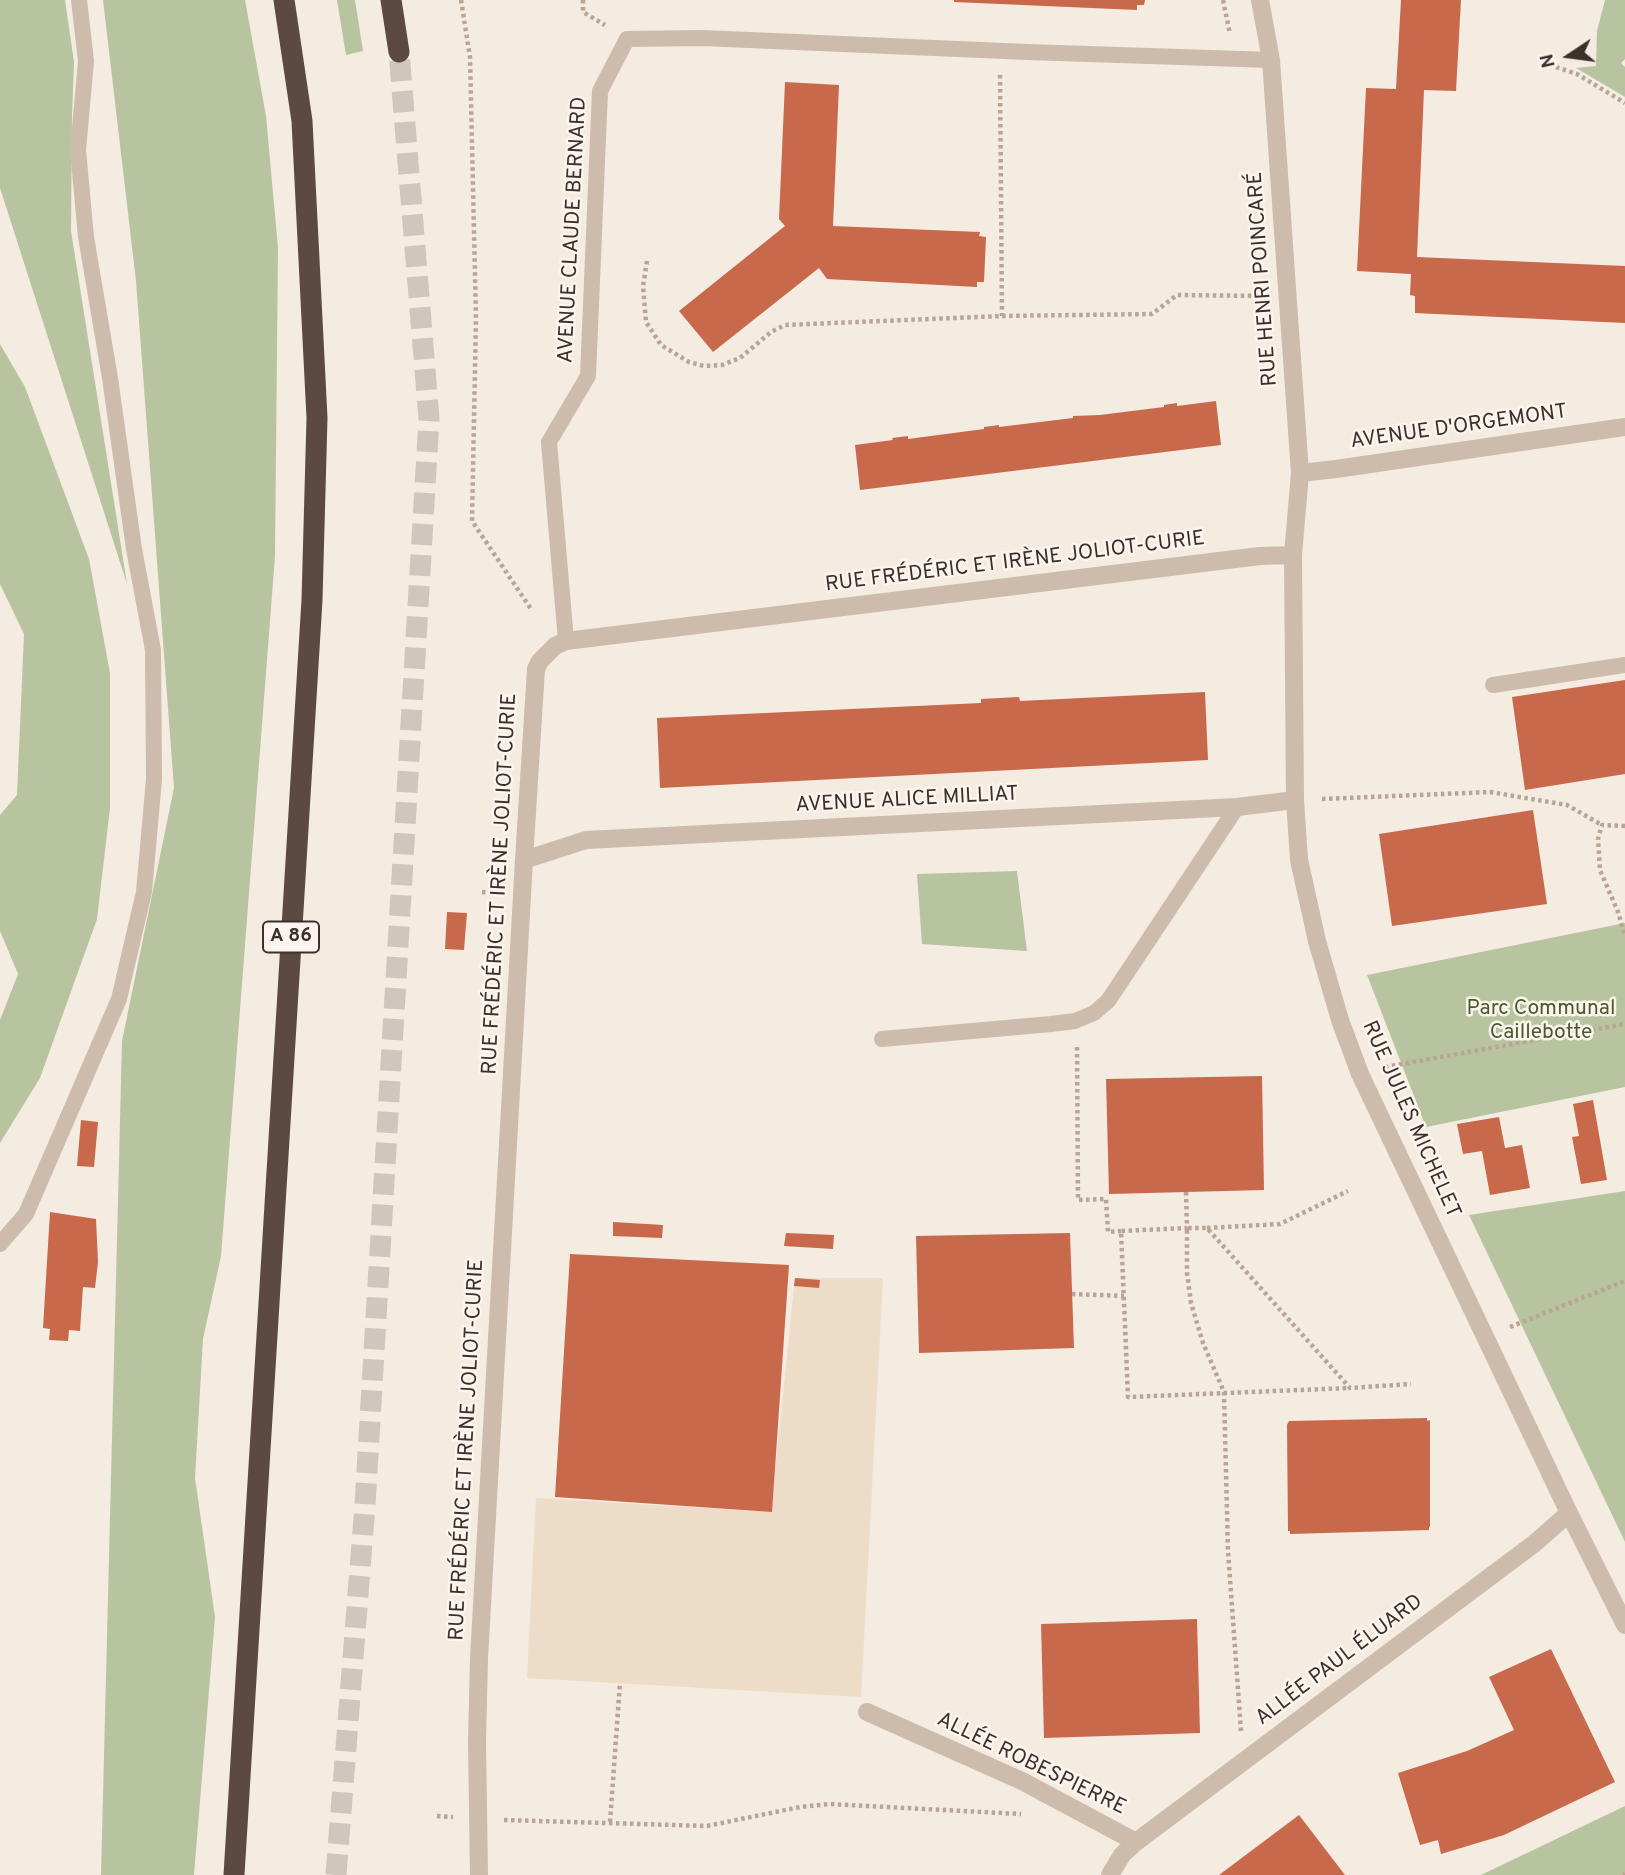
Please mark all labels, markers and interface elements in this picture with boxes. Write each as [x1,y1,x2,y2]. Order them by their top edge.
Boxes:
north arrow [1534,21,1604,91]
text: N [1535,51,1562,70]
street label: AVENUE CLAUDE BERNARD [554,96,594,364]
street label: RUE HENRI POINCARÉ [1244,171,1284,387]
street label: AVENUE D'ORGEMONT [1349,400,1569,456]
street label: RUE FRÉDÉRIC ET IRÈNE JOLIOT-CURIE [824,527,1206,599]
street label: RUE FRÉDÉRIC ET IRÈNE JOLIOT-CURIE [478,693,524,1075]
street label: AVENUE ALICE MILLIAT [795,783,1019,819]
road number: A 86 [263,922,319,953]
park label: Parc Communal Caillebotte [1467,997,1615,1047]
street label: RUE JULES MICHELET [1355,1018,1465,1222]
street label: RUE FRÉDÉRIC ET IRÈNE JOLIOT-CURIE [445,1259,491,1641]
street label: ALLÉE PAUL ÉLUARD [1252,1590,1428,1732]
street label: ALLÉE ROBESPIERRE [932,1708,1130,1822]

